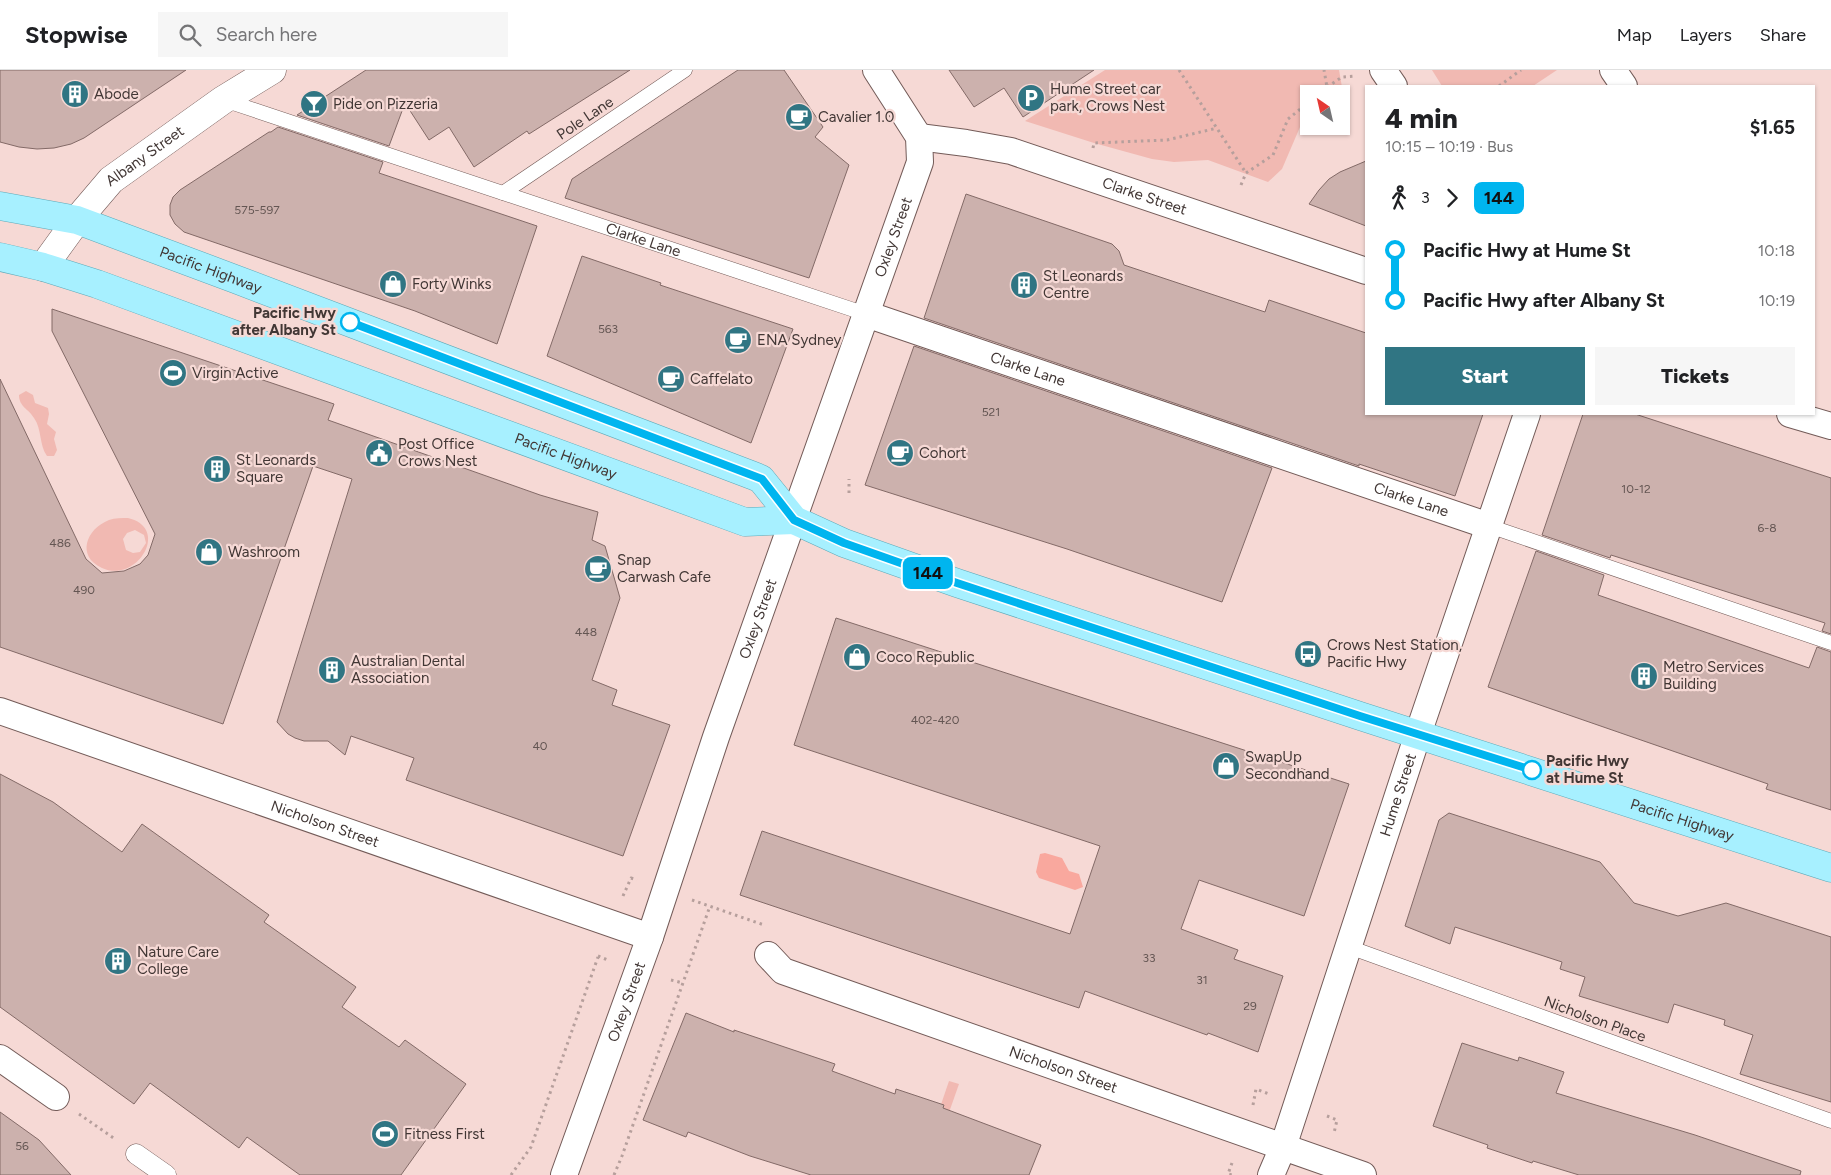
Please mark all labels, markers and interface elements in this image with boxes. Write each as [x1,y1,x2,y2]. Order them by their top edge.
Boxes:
search box [158,12,508,57]
text: Stopwise [25,20,128,49]
icon: search [176,21,204,49]
text: Search here [216,23,317,46]
text: Map [1617,24,1652,46]
text: Layers [1680,24,1732,46]
text: Share [1760,24,1806,46]
building icon: Abode [60,79,90,109]
place label: Hume Street car park, Crows Nest [1050,80,1166,115]
parking icon: Hume Street car park, Crows Nest [1016,83,1046,113]
place label: Abode [94,85,139,103]
north arrow [1300,85,1350,135]
map controls [1300,85,1350,135]
bar icon: Pide on Pizzeria [299,89,329,119]
street label: Pole Lane [553,93,617,143]
place label: Pide on Pizzeria [333,95,438,113]
text: 4 min [1385,101,1458,135]
cafe icon: Cavalier 1.0 [784,102,814,132]
place label: Cavalier 1.0 [818,108,894,126]
text: $1.65 [1750,116,1795,139]
street label: Albany Street [102,122,188,190]
text: 10:15 – 10:19 · Bus [1385,137,1513,156]
street label: Clarke Street [1100,174,1189,219]
icon: walk [1385,184,1413,212]
icon: forward [1438,184,1466,212]
text: 144 [1484,187,1514,209]
text: 3 [1421,188,1430,207]
street label: Oxley Street [871,194,916,280]
house number: 575-597 [234,203,280,217]
street label: Clarke Lane [603,219,683,261]
text: Pacific Hwy at Hume St [1423,239,1631,262]
text: 10:18 [1758,241,1795,260]
street label: Pacific Highway [157,243,264,297]
place label: St Leonards Centre [1043,267,1123,302]
shop icon: Forty Winks [378,269,408,299]
building icon: St Leonards Centre [1009,270,1039,300]
place label: Forty Winks [412,275,492,293]
text: Pacific Hwy after Albany St [1423,289,1665,312]
text: 10:19 [1758,291,1795,310]
place label: Pacific Hwy after Albany St [232,304,336,339]
marker: Pacific Hwy after Albany St [340,312,360,332]
house number: 563 [598,322,618,336]
cafe icon: ENA Sydney [723,325,753,355]
place label: ENA Sydney [757,331,841,349]
button: Start [1385,347,1585,405]
button: Tickets [1595,347,1795,405]
street label: Clarke Lane [988,348,1068,390]
sports icon: Virgin Active [158,358,188,388]
place label: Virgin Active [192,364,278,382]
cafe icon: Caffelato [656,364,686,394]
place label: Caffelato [690,370,753,388]
house number: 521 [982,405,1000,419]
street label: Pacific Highway [512,429,619,483]
place label: Post Office Crows Nest [398,435,478,470]
public building icon: Post Office Crows Nest [364,438,394,468]
cafe icon: Cohort [885,438,915,468]
place label: Cohort [919,444,967,462]
place label: St Leonards Square [236,451,316,486]
building icon: St Leonards Square [202,454,232,484]
street label: Clarke Lane [1371,478,1451,521]
house number: 10-12 [1621,482,1651,496]
house number: 6-8 [1757,521,1777,535]
house number: 486 [49,536,71,550]
shop icon: Washroom [194,537,224,567]
place label: Washroom [228,543,300,561]
place label: Snap Carwash Cafe [617,551,711,586]
cafe icon: Snap Carwash Cafe [583,554,613,584]
line badge: 144 [899,557,957,589]
text: 144 [913,562,943,584]
street label: Oxley Street [735,576,780,661]
house number: 490 [73,583,95,597]
house number: 448 [575,625,597,639]
place label: Crows Nest Station, Pacific Hwy [1327,636,1462,671]
bus stop icon: Crows Nest Station, Pacific Hwy [1293,639,1323,669]
shop icon: Coco Republic [842,642,872,672]
place label: Coco Republic [876,648,975,666]
place label: Australian Dental Association [351,652,465,687]
building icon: Australian Dental Association [317,655,347,685]
place label: Metro Services Building [1663,658,1764,693]
building icon: Metro Services Building [1629,661,1659,691]
house number: 402-420 [911,713,960,727]
house number: 40 [532,739,548,753]
place label: SwapUp Secondhand [1245,748,1330,783]
shop icon: SwapUp Secondhand [1211,751,1241,781]
street label: Hume Street [1376,751,1420,839]
place label: Pacific Hwy at Hume St [1546,752,1629,787]
marker: Pacific Hwy at Hume St [1522,760,1542,780]
street label: Pacific Highway [1628,795,1736,845]
street label: Nicholson Street [268,797,382,851]
place label: Nature Care College [137,943,219,978]
building icon: Nature Care College [103,946,133,976]
house number: 33 [1142,951,1156,965]
street label: Oxley Street [604,959,649,1044]
house number: 31 [1196,973,1208,987]
street label: Nicholson Place [1542,992,1648,1046]
house number: 29 [1243,999,1257,1013]
street label: Nicholson Street [1007,1042,1120,1097]
sports icon: Fitness First [370,1119,400,1149]
place label: Fitness First [404,1125,485,1143]
house number: 56 [15,1139,29,1153]

